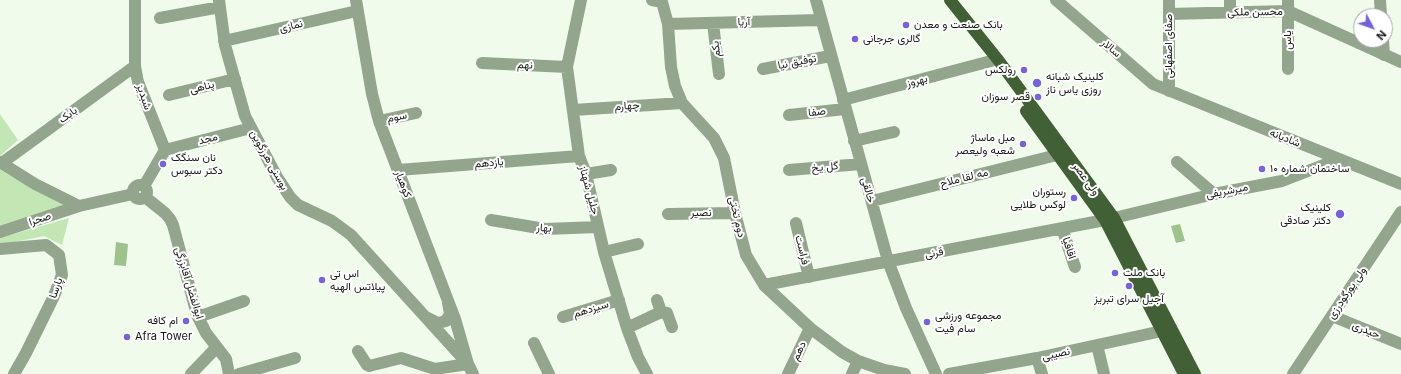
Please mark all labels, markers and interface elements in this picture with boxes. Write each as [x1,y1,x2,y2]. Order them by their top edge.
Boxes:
street label: محسن ملکی [1227,5,1283,19]
north arrow [1353,8,1393,48]
street label: صفای اصفهانی [1162,14,1176,78]
street label: آریا [737,15,751,29]
street label: نمازی [278,17,304,35]
place label: بانک صنعت و معدن [914,18,1003,32]
marker: بانک صنعت و معدن [901,20,911,30]
text: N [1373,27,1389,43]
street label: یاس [1281,30,1295,50]
place label: گالری جرجانی [863,32,920,46]
marker: گالری جرجانی [850,34,860,44]
street label: سالار [1099,36,1123,60]
street label: یکم [708,40,724,58]
street label: توفیق نیا [777,52,817,72]
street label: نهم [517,58,533,72]
place label: رولکس [985,63,1016,77]
marker: رولکس [1019,65,1029,75]
place label: کلینیک شبانه روزی یاس ناز [1046,70,1104,96]
street label: بهروز [905,72,929,90]
marker: کلینیک شبانه روزی یاس ناز [1031,77,1043,89]
street label: پناهی [188,78,216,96]
street label: شبدیز [133,82,155,112]
place label: قصر سوزان [982,90,1030,104]
marker: قصر سوزان [1033,92,1043,102]
street label: چهارم [614,99,640,113]
street label: بابک [56,104,80,126]
street label: صفا [808,105,826,119]
street label: سوم [386,108,408,126]
street label: شادیانه [1268,126,1302,150]
street label: بوسنی هرزگوین [247,128,291,192]
street label: مجد [197,130,219,148]
place label: مبل ماساژ شعبه ولیعصر [955,131,1015,157]
marker: مبل ماساژ شعبه ولیعصر [1018,139,1028,149]
place label: نان سنگک دکتر سبوس [171,151,223,177]
street label: یازدهم [474,155,504,171]
marker: نان سنگک دکتر سبوس [158,159,168,169]
street label: گل یخ [811,159,839,175]
street label: ولی عصر [1070,160,1102,198]
place label: ساختمان شماره ۱۰ [1270,162,1349,176]
street label: جلیل شهناز [576,164,602,216]
marker: ساختمان شماره ۱۰ [1257,164,1267,174]
street label: مه لقا ملاح [939,166,989,190]
street label: کوهیار [392,169,414,199]
street label: خالقی [858,176,878,204]
street label: میرشریفی [1205,180,1249,202]
place label: رستوران لوکس طلایی [1010,185,1066,211]
marker: رستوران لوکس طلایی [1069,193,1079,203]
street label: دوم تختی [726,195,748,239]
place label: کلینیک دکتر صادقی [1280,201,1331,227]
street label: نصیر [690,206,712,220]
marker: کلینیک دکتر صادقی [1334,208,1346,220]
street label: صحرا [27,209,53,229]
street label: بهار [536,221,552,235]
street label: فراست [792,234,812,266]
street label: اقاقیا [1059,235,1079,261]
street label: ابوالفضل آقابزرگی [172,245,206,321]
street label: قرنی [924,245,944,261]
street label: ولی پورگودرزی [1325,264,1369,322]
place label: بانک ملت [1123,266,1165,280]
place label: اس تی پیلاتس الهیه [330,267,385,293]
marker: بانک ملت [1110,268,1120,278]
marker: اس تی پیلاتس الهیه [317,275,327,285]
street label: پارسا [46,276,66,300]
marker: آجیل سرای تبریز [1124,281,1134,291]
place label: آجیل سرای تبریز [1094,292,1164,306]
street label: سیزدهم [572,297,610,321]
place label: مجموعه ورزشی سام فیت [935,309,1001,335]
place label: ام کافه [147,314,178,328]
marker: ام کافه [181,316,191,326]
marker: مجموعه ورزشی سام فیت [922,317,932,327]
street label: حیدری [1350,318,1382,342]
place label: Afra Tower [135,330,192,344]
marker: Afra Tower [122,332,132,342]
street label: دهم [789,339,809,363]
street label: نصیبی [1041,345,1071,363]

